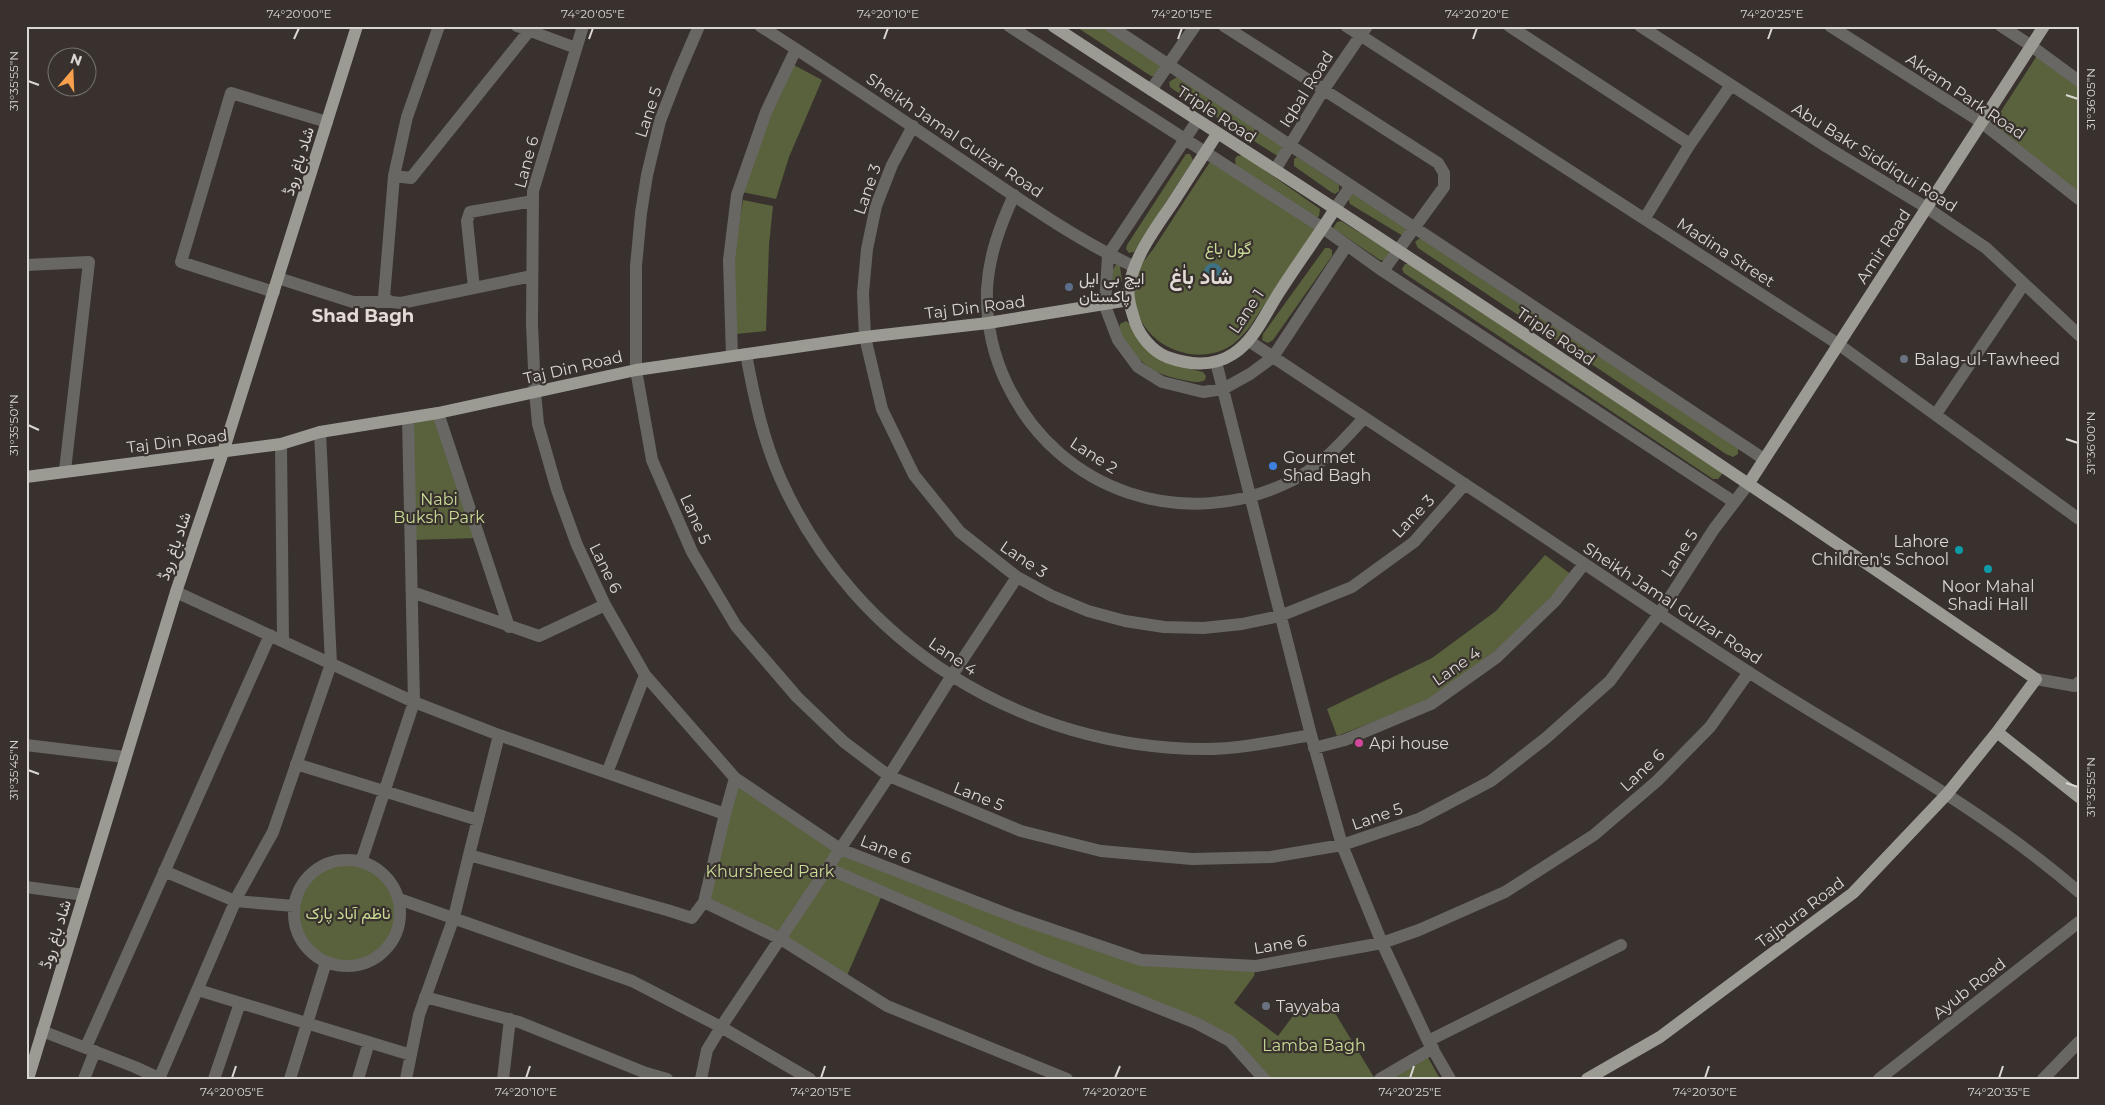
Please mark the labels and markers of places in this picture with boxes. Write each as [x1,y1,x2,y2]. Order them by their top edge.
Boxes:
place label: ایچ بی ایل پاکستان [1079,269,1145,308]
marker: ایچ بی ایل پاکستان [1063,281,1075,293]
place label: Balag-ul-Tawheed [1914,350,2060,369]
marker: Balag-ul-Tawheed [1898,353,1910,365]
place label: Gourmet Shad Bagh [1283,448,1371,485]
marker: Gourmet Shad Bagh [1267,460,1279,472]
place label: Lahore Children's School [1812,532,1949,569]
marker: Lahore Children's School [1953,544,1965,556]
marker: Noor Mahal Shadi Hall [1982,563,1994,575]
place label: Noor Mahal Shadi Hall [1942,577,2034,614]
place label: Api house [1369,734,1449,753]
marker: Api house [1353,737,1365,749]
place label: Tayyaba [1276,997,1340,1016]
marker: Tayyaba [1260,1000,1272,1012]

